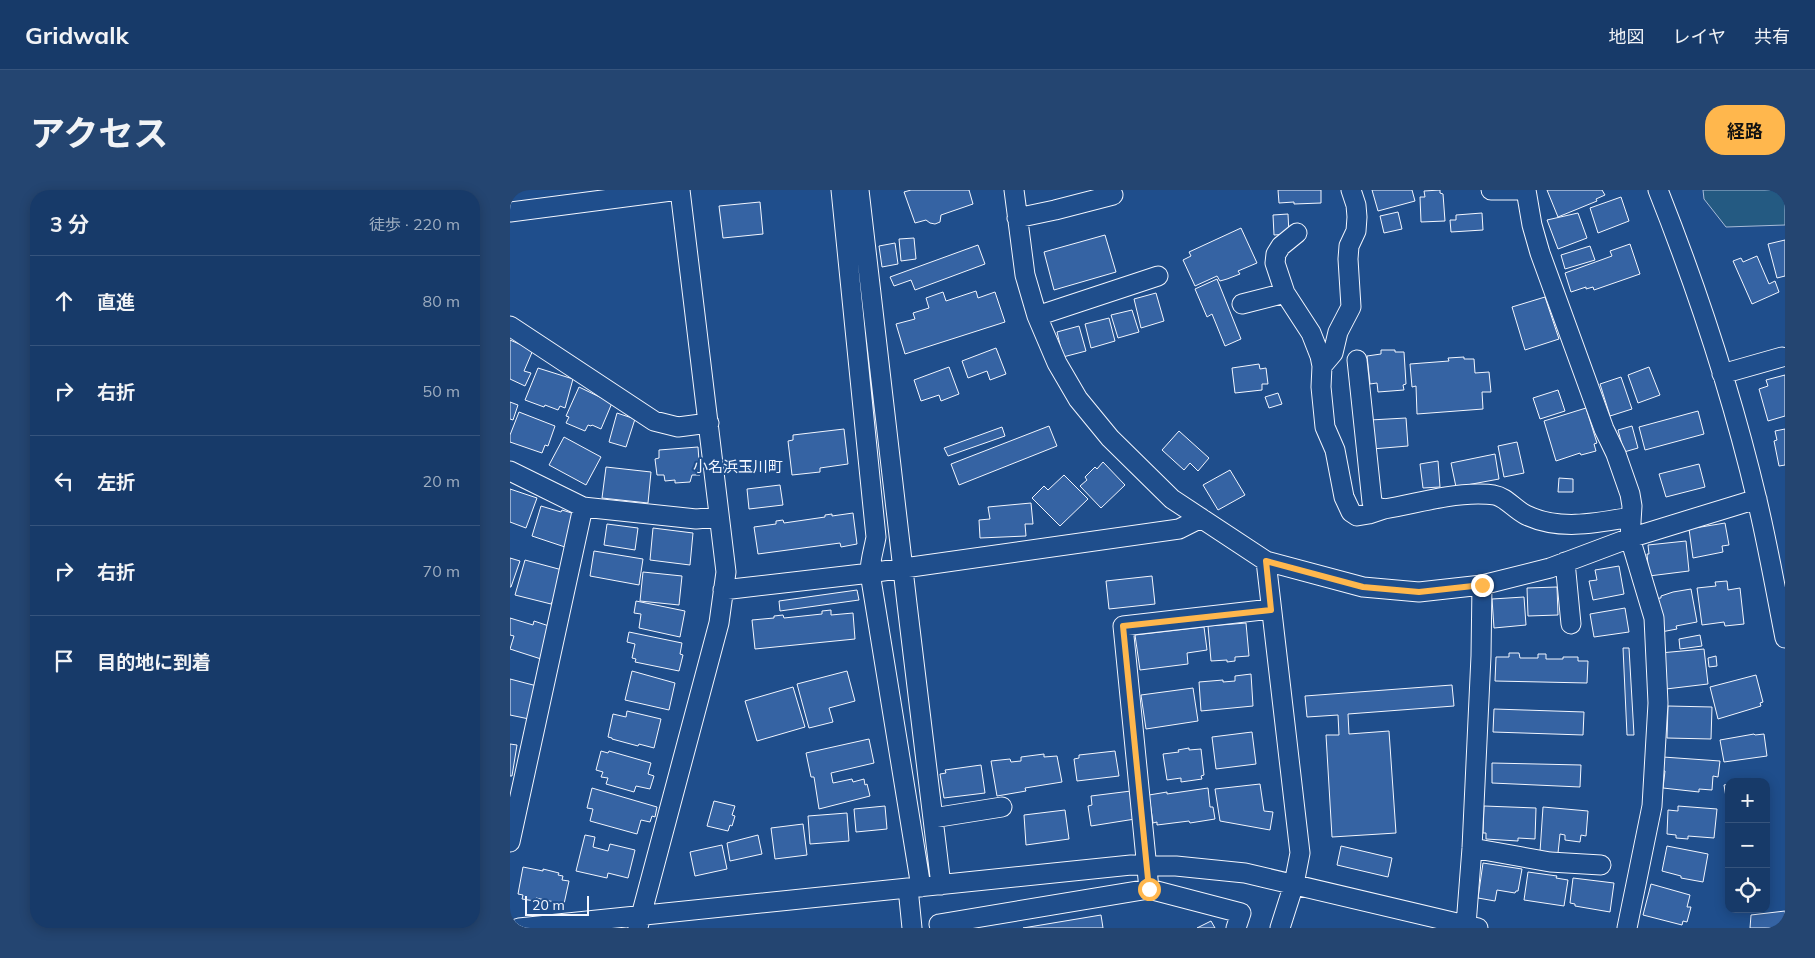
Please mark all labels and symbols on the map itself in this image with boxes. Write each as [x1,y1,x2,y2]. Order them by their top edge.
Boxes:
district label: 小名浜玉川町 [693,457,783,476]
route end [1471,574,1494,597]
route start [1138,878,1161,901]
scale bar [525,893,589,916]

